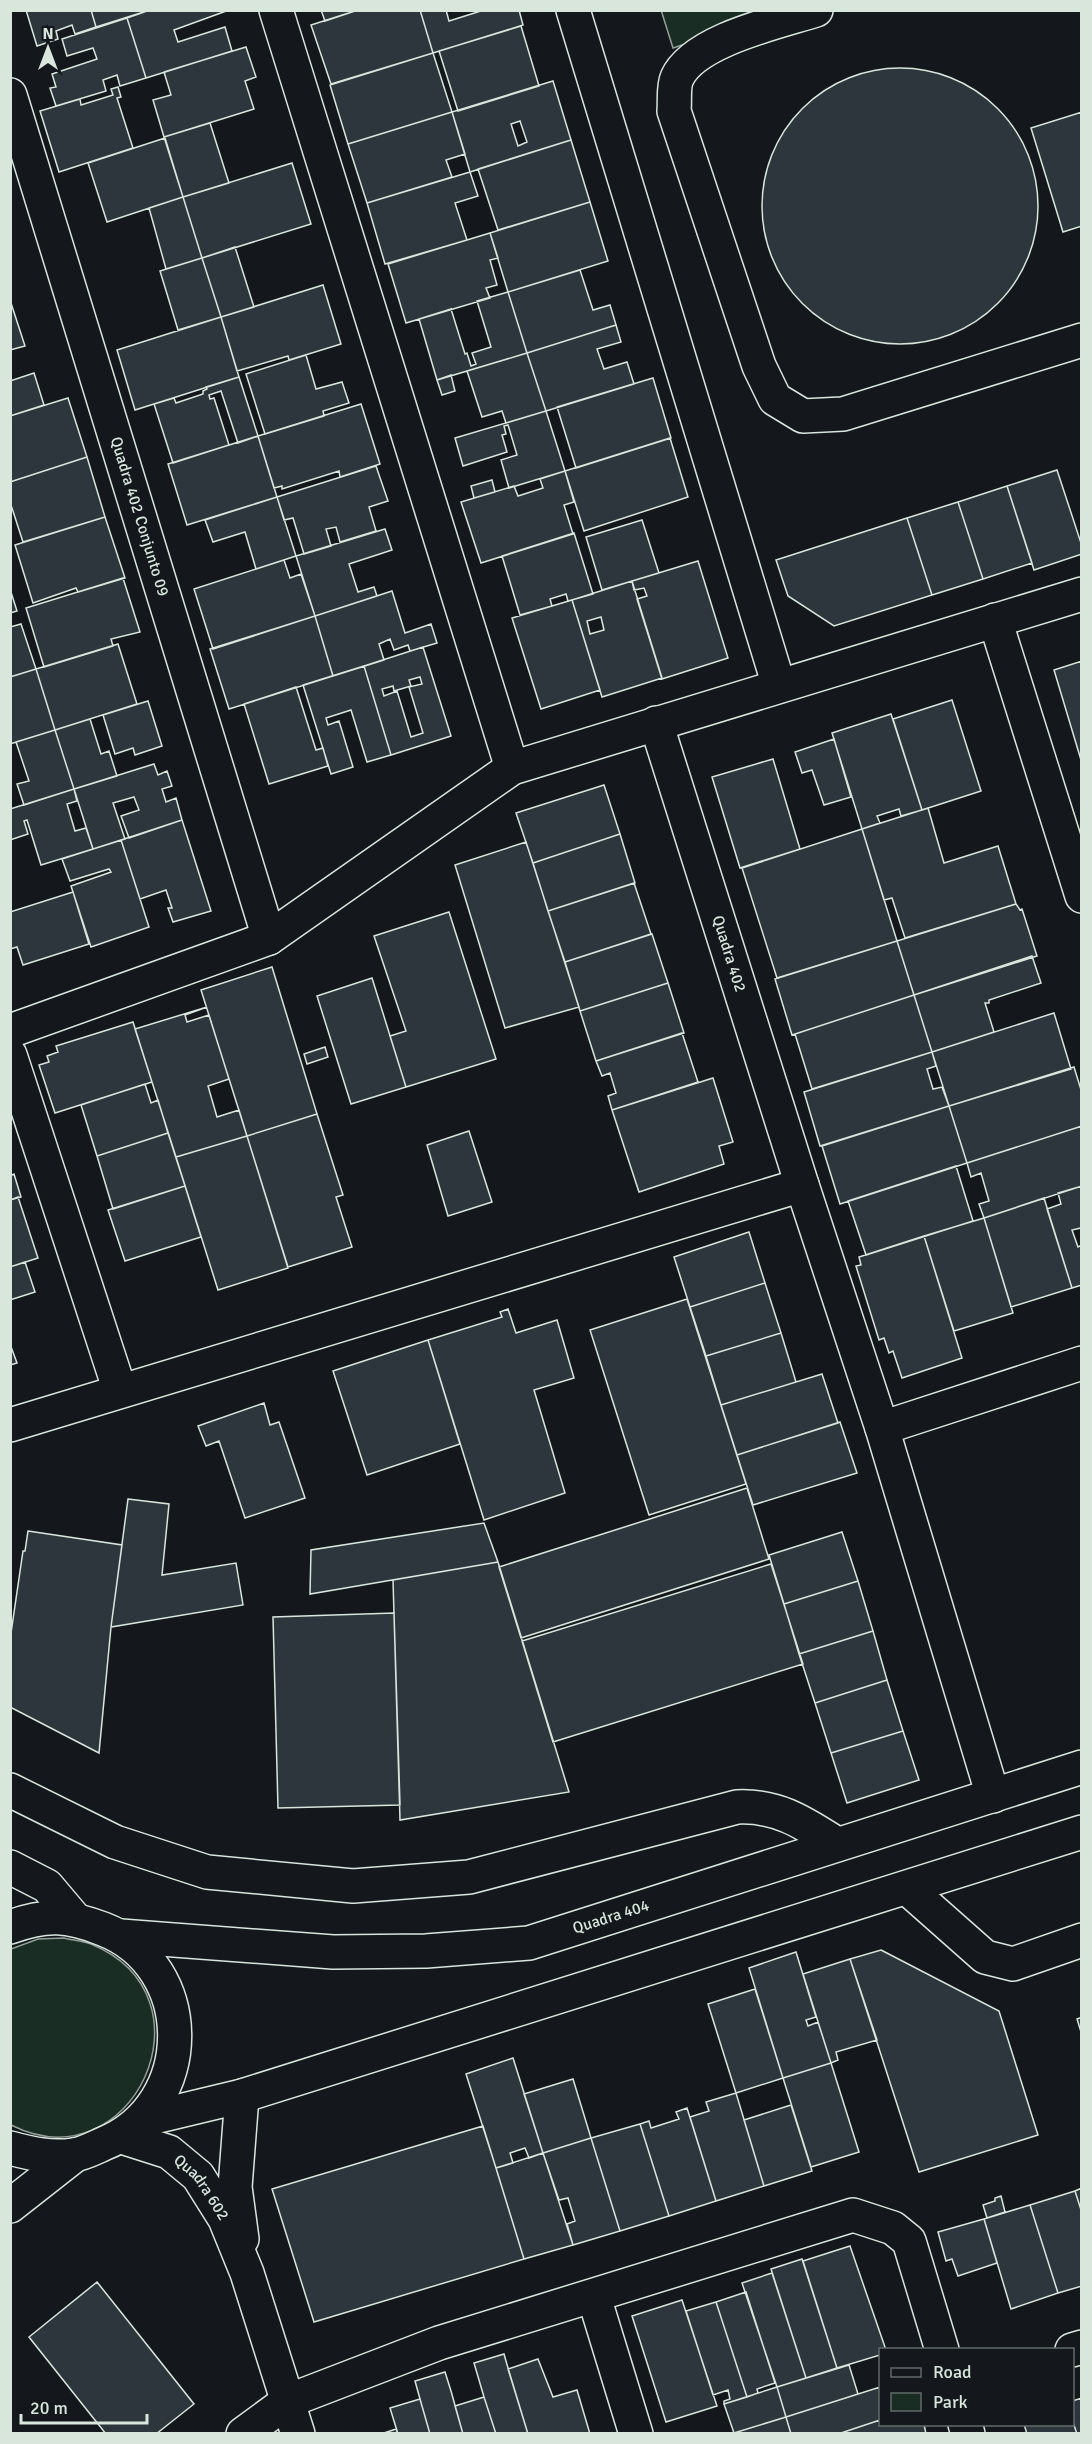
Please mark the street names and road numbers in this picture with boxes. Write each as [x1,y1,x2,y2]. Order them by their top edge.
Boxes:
street label: Quadra 402 Conjunto 09 [106,434,173,599]
street label: Quadra 402 [707,913,750,994]
street label: Quadra 404 [570,1895,652,1938]
street label: Quadra 602 [170,2150,233,2224]

